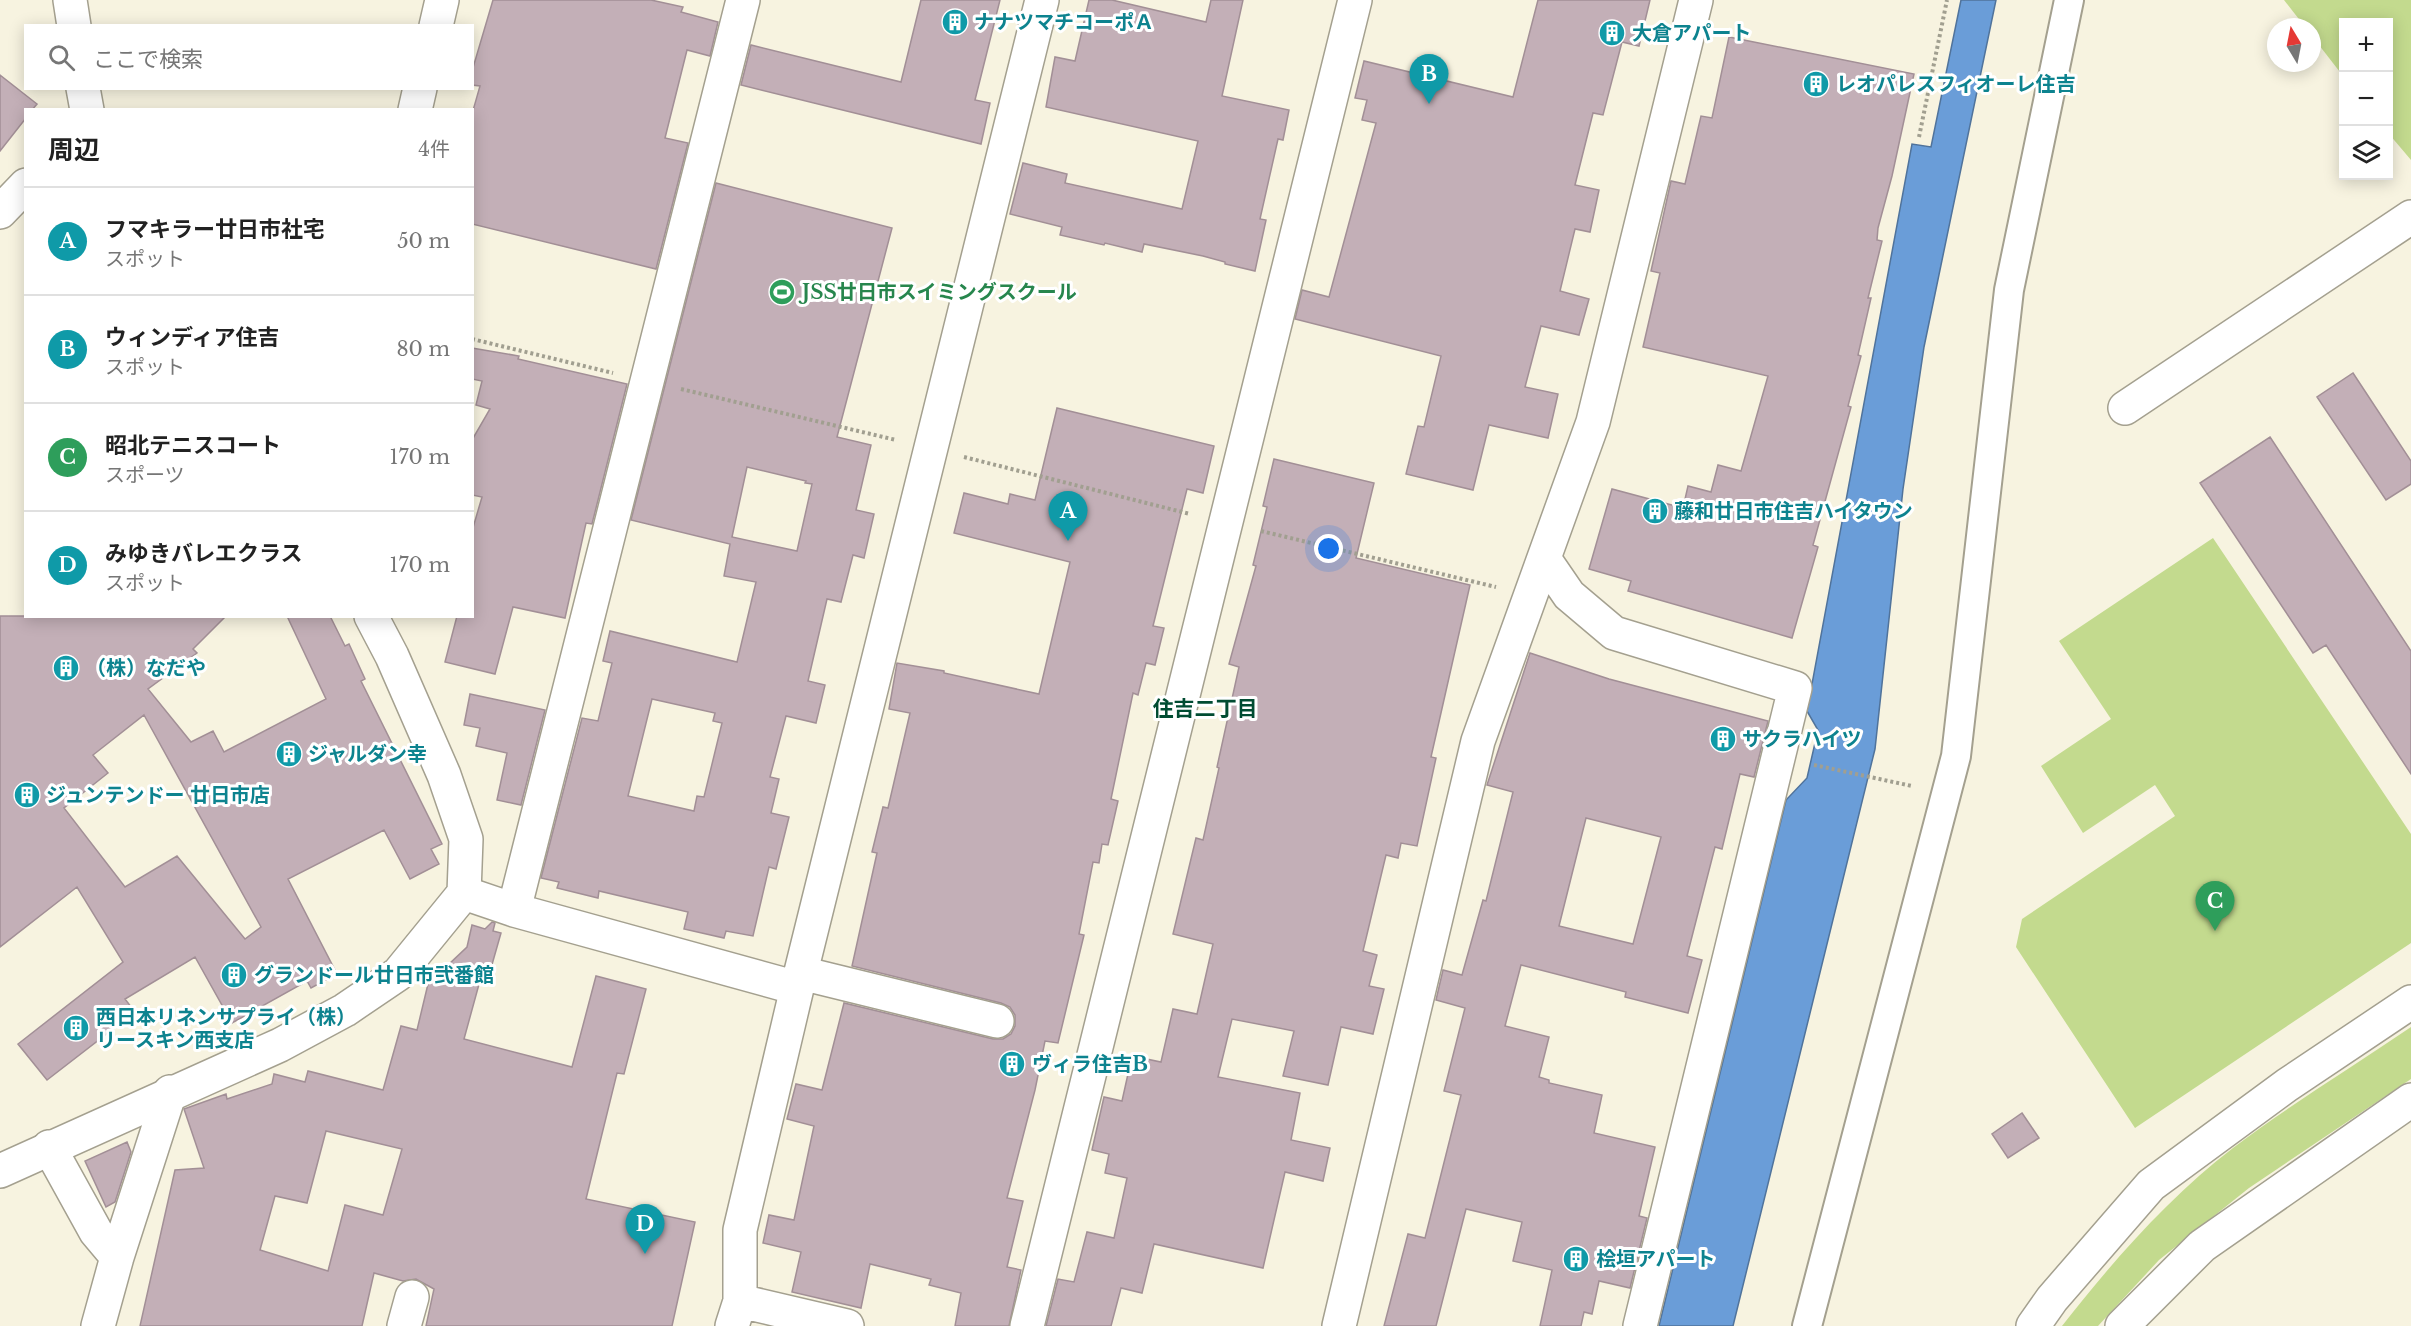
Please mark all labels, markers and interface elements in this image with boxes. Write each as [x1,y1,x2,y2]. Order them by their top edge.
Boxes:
building icon: ナナツマチコーポＡ [940,7,970,37]
place label: ナナツマチコーポＡ [974,10,1154,34]
building icon: 大倉アパート [1597,18,1627,48]
north arrow [2267,18,2321,72]
map controls [2339,18,2393,180]
button: + [2339,18,2393,72]
place label: 大倉アパート [1632,21,1752,45]
search box [24,24,474,90]
icon: search [45,41,78,74]
text: ここで検索 [93,46,203,73]
pin: B [1410,54,1448,104]
building icon: レオパレスフィオーレ住吉 [1801,69,1831,99]
place label: レオパレスフィオーレ住吉 [1836,72,2076,96]
button: − [2339,72,2393,126]
button: layers [2339,126,2393,180]
text: 周辺 [48,134,100,166]
text: 4件 [418,137,450,161]
text: フマキラー廿日市社宅 [105,216,325,243]
text: A [59,229,76,253]
text: 50 m [397,229,450,253]
text: スポット [105,247,185,271]
sports icon: JSS廿日市スイミングスクール [767,277,797,307]
place label: JSS廿日市スイミングスクール [798,280,1077,304]
text: ウィンディア住吉 [105,324,279,351]
text: B [60,337,75,361]
text: 80 m [396,337,450,361]
text: スポット [105,355,185,379]
text: 昭北テニスコート [105,432,281,459]
text: C [59,445,76,469]
text: 170 m [390,445,450,469]
text: スポーツ [105,463,185,487]
pin: A [1048,492,1088,541]
building icon: 藤和廿日市住吉ハイタウン [1640,496,1670,526]
place label: 藤和廿日市住吉ハイタウン [1674,499,1913,523]
your location [1314,534,1343,563]
text: みゆきバレエクラス [105,540,303,567]
text: D [58,553,77,577]
text: 170 m [390,553,450,577]
text: スポット [105,571,185,595]
building icon: （株）なだや [51,653,81,683]
place label: （株）なだや [86,656,206,680]
district label: 住吉二丁目 [1153,696,1258,722]
building icon: サクラハイツ [1708,724,1738,754]
place label: サクラハイツ [1742,727,1861,751]
building icon: ジャルダン幸 [274,739,304,769]
place label: ジャルダン幸 [308,742,427,766]
building icon: ジュンテンドー 廿日市店 [12,780,42,810]
place label: ジュンテンドー 廿日市店 [46,783,270,807]
pin: C [2196,882,2234,931]
building icon: グランドール廿日市弐番館 [219,960,249,990]
place label: グランドール廿日市弐番館 [254,963,494,987]
place label: 西日本リネンサプライ（株） リースキン西支店 [96,1005,356,1052]
building icon: 西日本リネンサプライ（株） リースキン西支店 [61,1013,91,1043]
building icon: ヴィラ住吉B [997,1049,1027,1079]
place label: ヴィラ住吉B [1032,1052,1148,1076]
pin: D [626,1204,664,1254]
building icon: 桧垣アパート [1561,1244,1591,1274]
place label: 桧垣アパート [1596,1247,1716,1271]

